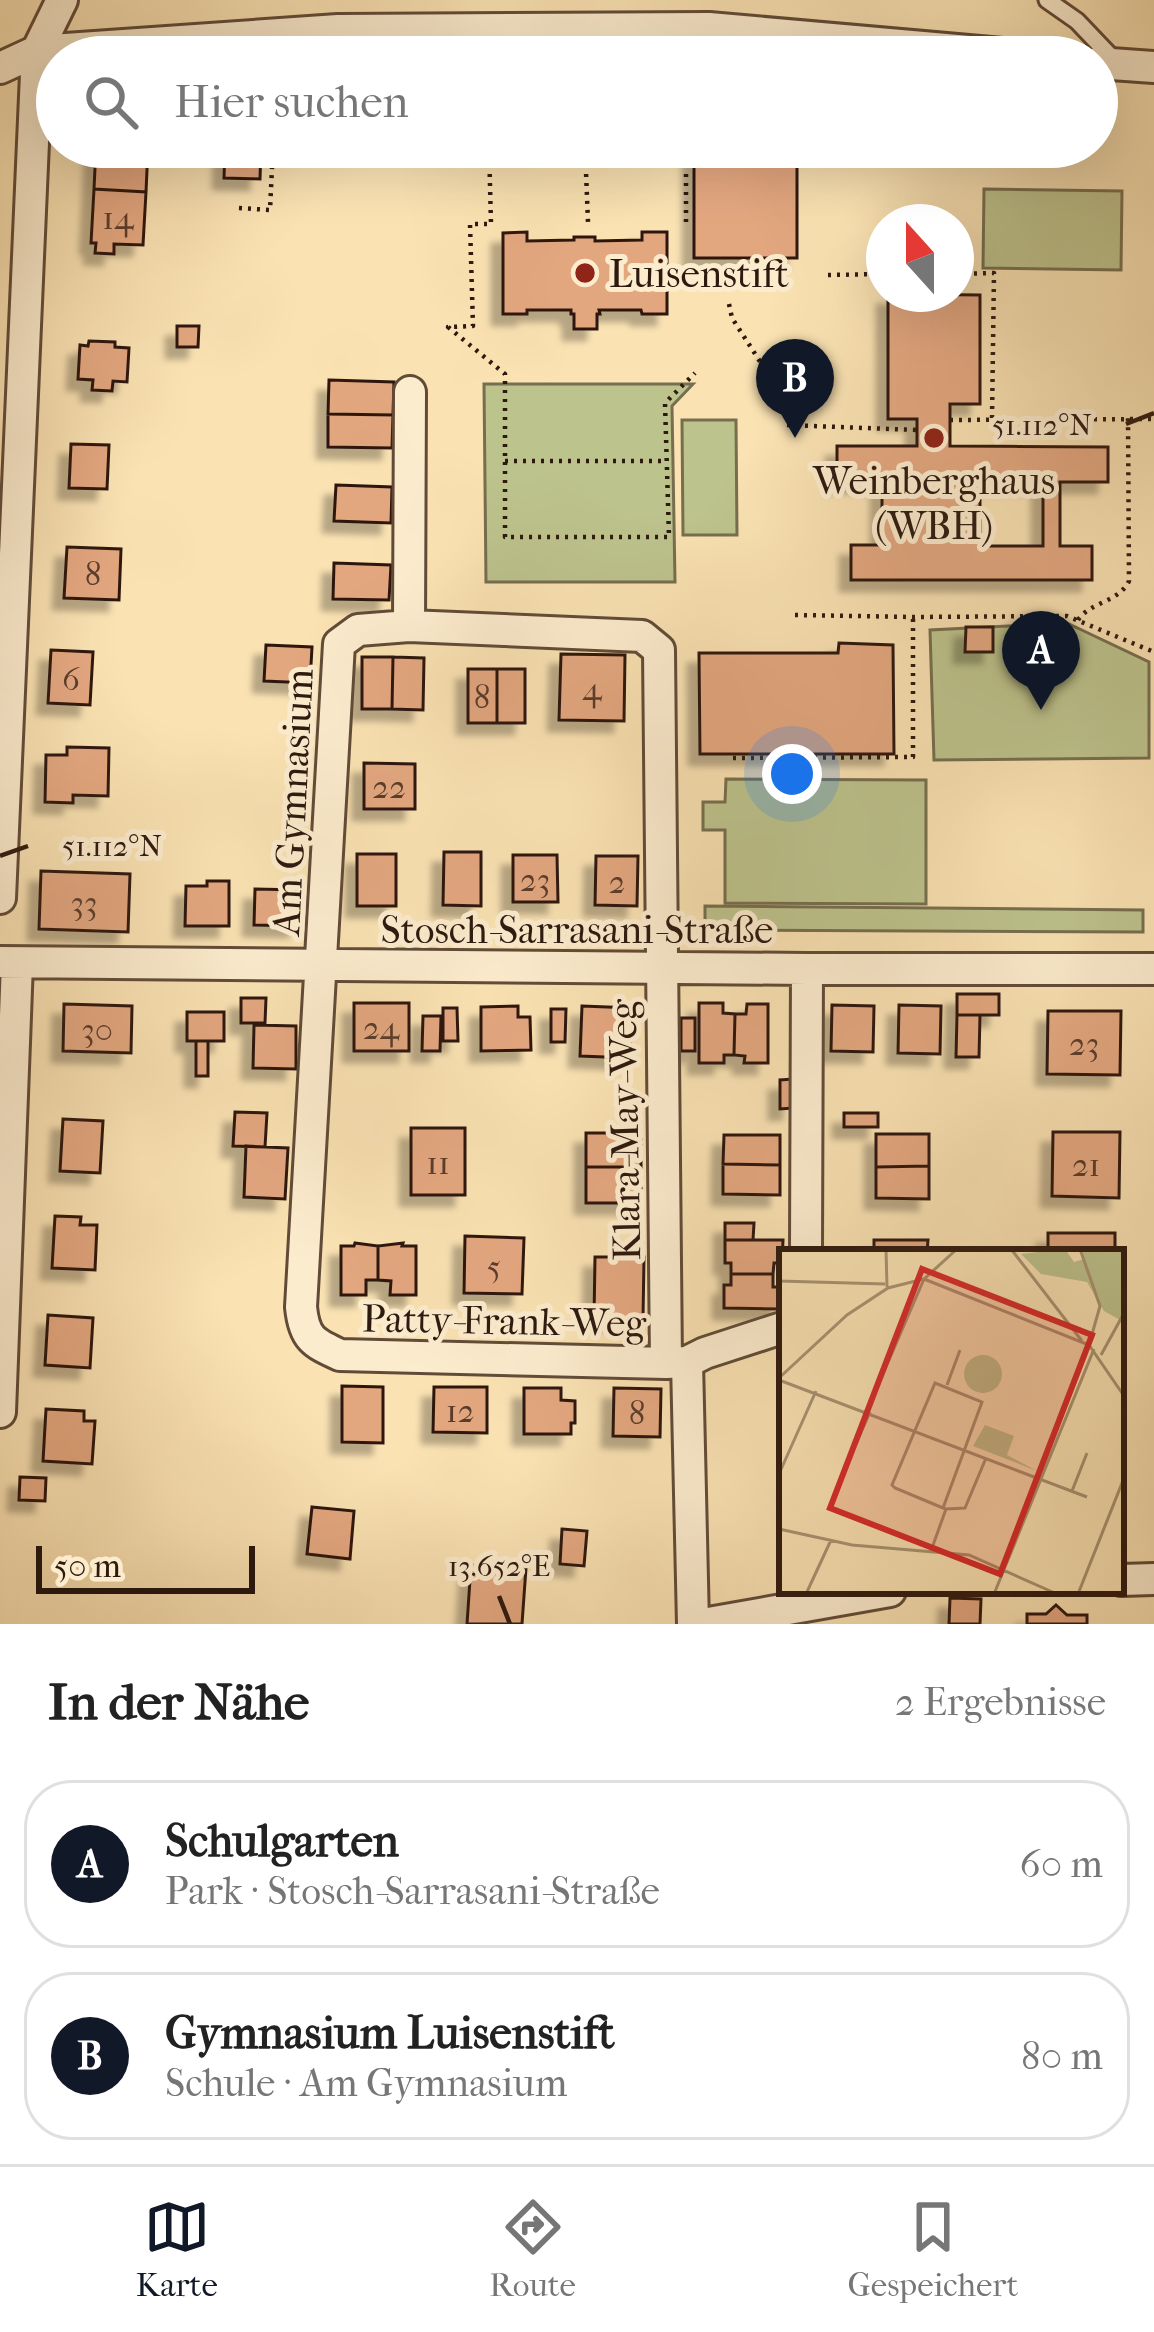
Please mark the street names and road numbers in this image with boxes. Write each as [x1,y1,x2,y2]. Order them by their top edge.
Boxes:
street label: Am Gymnasium [263,667,323,939]
street label: Stosch-Sarrasani-Straße [381,907,773,953]
street label: Klara-May-Weg [600,998,650,1261]
street label: Patty-Frank-Weg [362,1296,648,1346]

